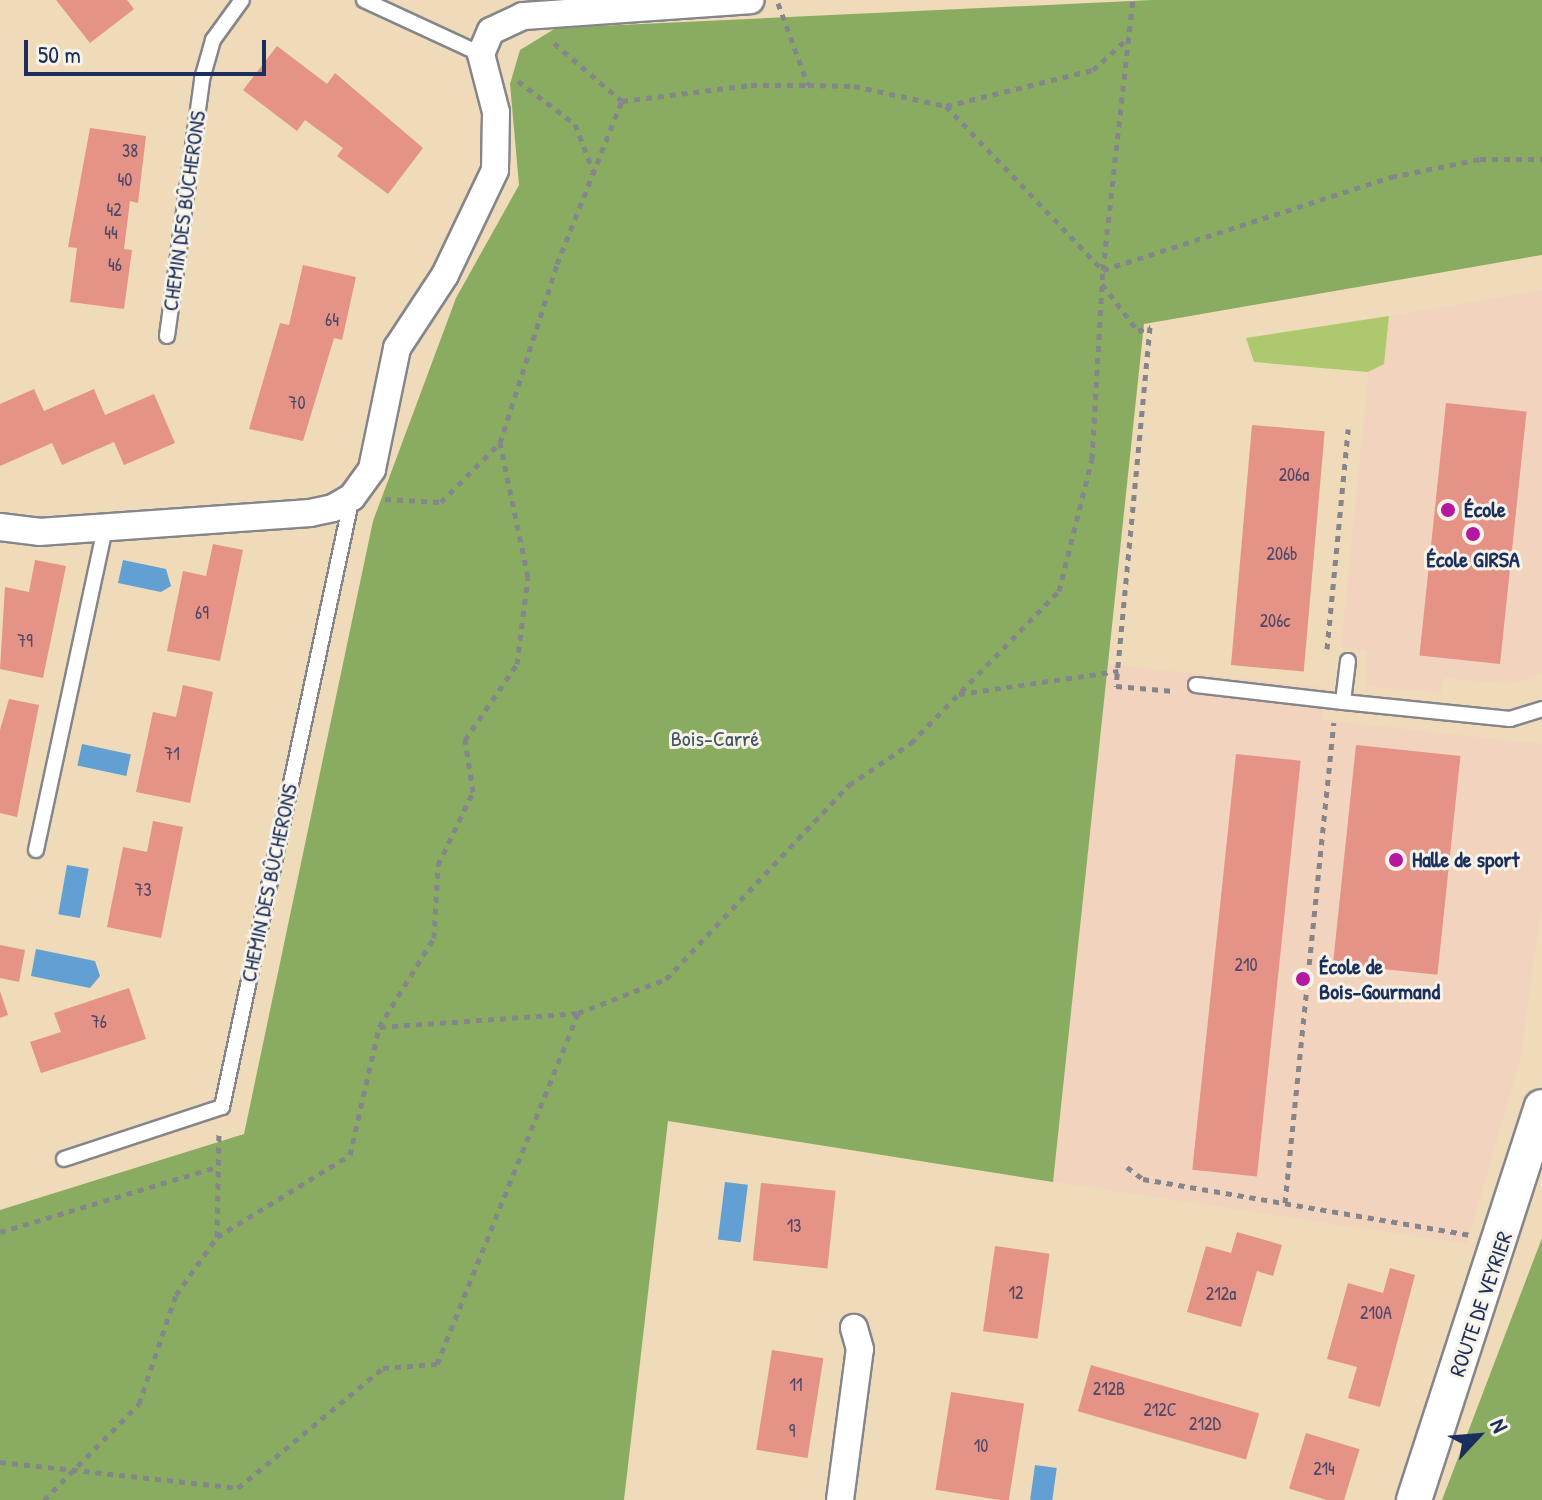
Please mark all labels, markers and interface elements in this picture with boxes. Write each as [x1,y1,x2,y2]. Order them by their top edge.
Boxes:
scale bar [28,24,270,74]
text: 50 m [38,38,81,70]
street label: CHEMIN DES BÛCHERONS [157,109,211,313]
house number: 38 [122,140,138,162]
house number: 40 [118,169,132,191]
house number: 42 [106,199,122,221]
house number: 44 [104,222,118,244]
house number: 46 [108,254,122,276]
house number: 64 [325,309,339,331]
house number: 70 [289,392,305,414]
house number: 206a [1279,464,1309,486]
place label: École [1464,497,1506,523]
marker: École [1439,501,1457,519]
marker: École GIRSA [1464,525,1482,543]
house number: 206b [1266,543,1298,565]
place label: École GIRSA [1426,547,1520,573]
house number: 69 [195,602,209,624]
house number: 206c [1260,610,1290,632]
house number: 79 [17,630,33,652]
park label: Bois-Carré [671,726,759,752]
house number: 71 [164,743,180,765]
street label: CHEMIN DES BÛCHERONS [235,782,303,984]
place label: Halle de sport [1412,847,1519,873]
marker: Halle de sport [1387,851,1405,869]
house number: 73 [135,879,151,901]
place label: École de Bois-Gourmand [1319,953,1440,1004]
house number: 210 [1234,954,1258,976]
marker: École de Bois-Gourmand [1294,970,1312,988]
house number: 76 [91,1011,107,1033]
house number: 13 [787,1215,801,1237]
street label: ROUTE DE VEYRIER [1444,1228,1518,1380]
house number: 12 [1009,1282,1023,1304]
house number: 212a [1206,1283,1236,1305]
house number: 210A [1360,1302,1392,1324]
house number: 11 [789,1374,803,1396]
house number: 212B [1093,1378,1125,1400]
north arrow [1438,1396,1518,1476]
house number: 212C [1143,1399,1177,1421]
house number: 212D [1189,1413,1221,1435]
text: N [1484,1414,1516,1437]
house number: 9 [789,1420,795,1442]
house number: 10 [974,1435,988,1457]
house number: 214 [1313,1458,1335,1480]

